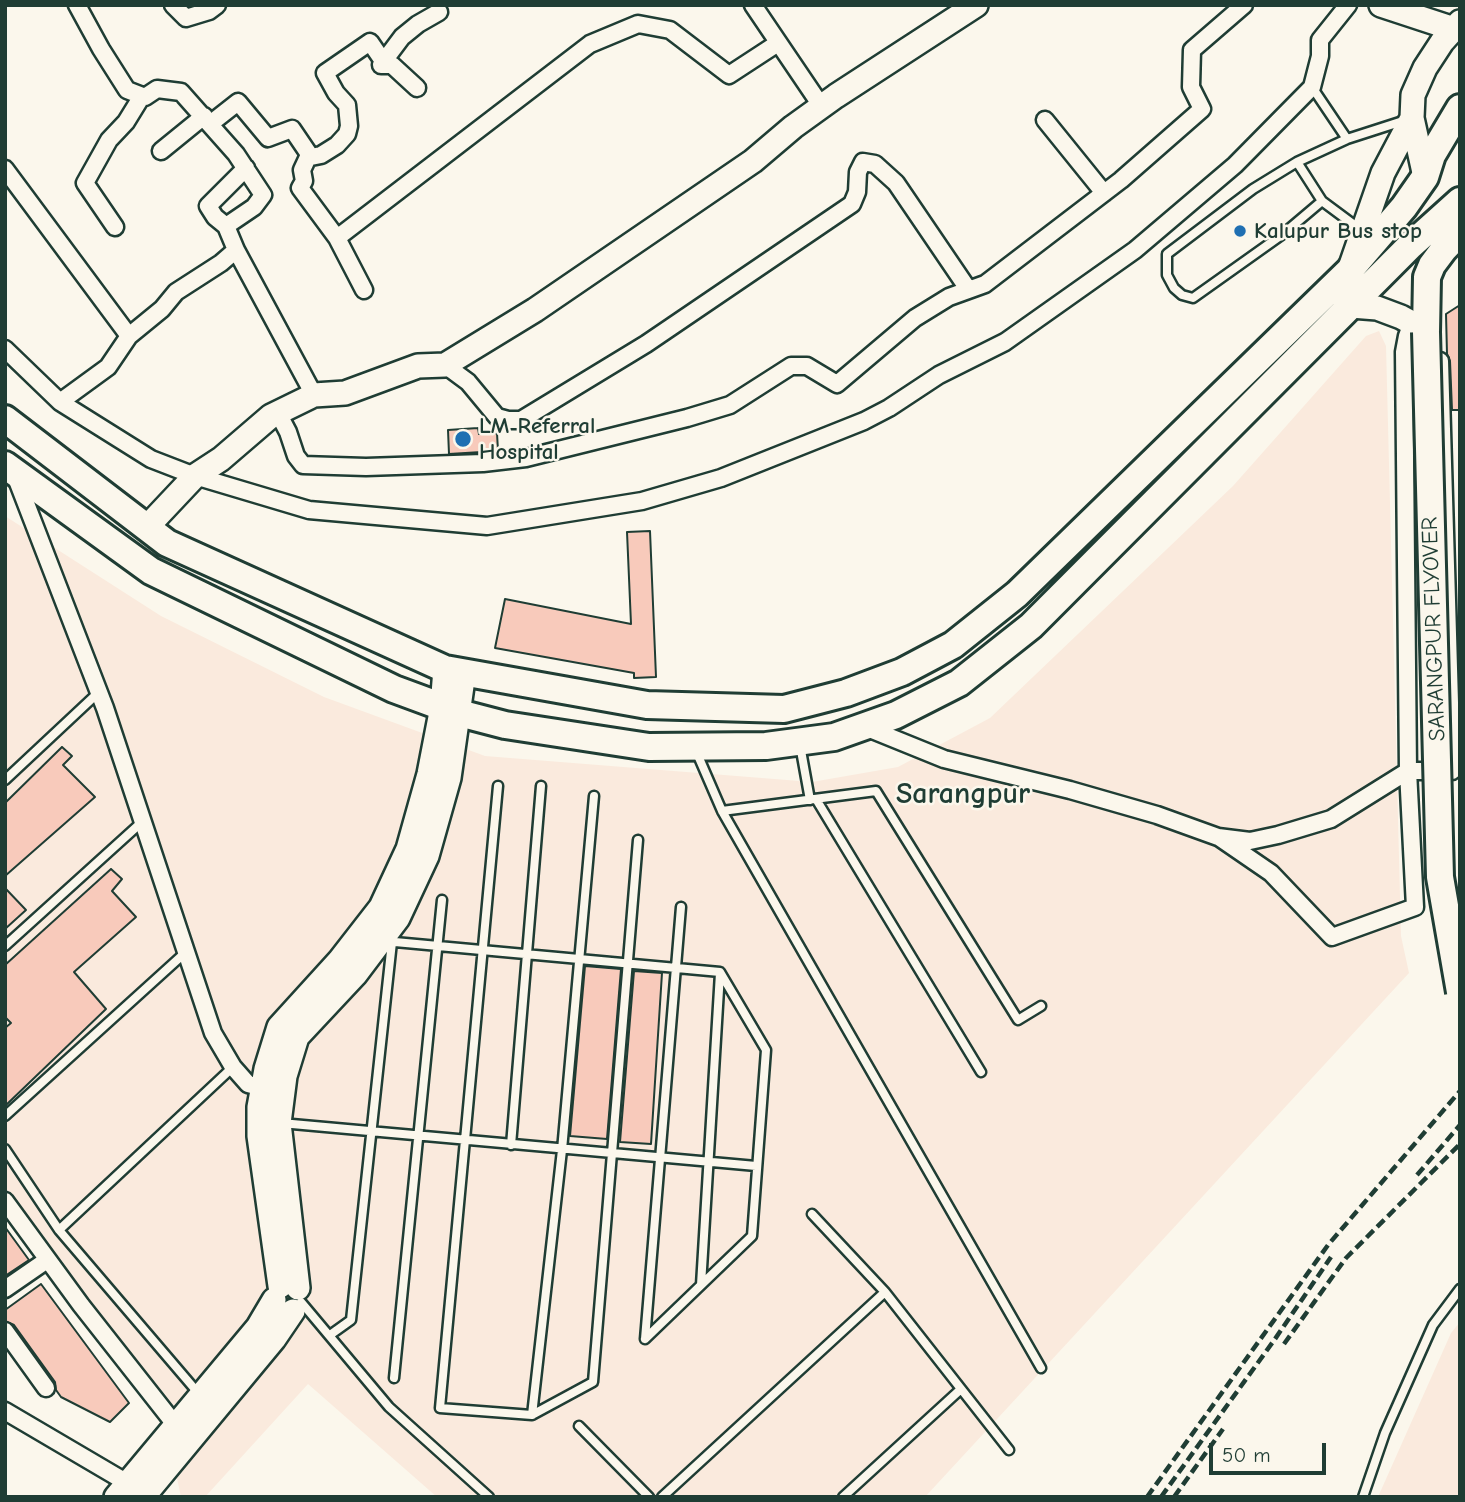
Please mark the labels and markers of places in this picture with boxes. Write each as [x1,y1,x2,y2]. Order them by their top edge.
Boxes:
place label: Kalupur Bus stop [1254,217,1422,245]
marker: Kalupur Bus stop [1232,223,1248,239]
place label: LM Referral Hospital [479,412,595,466]
marker: LM Referral Hospital [453,429,473,449]

